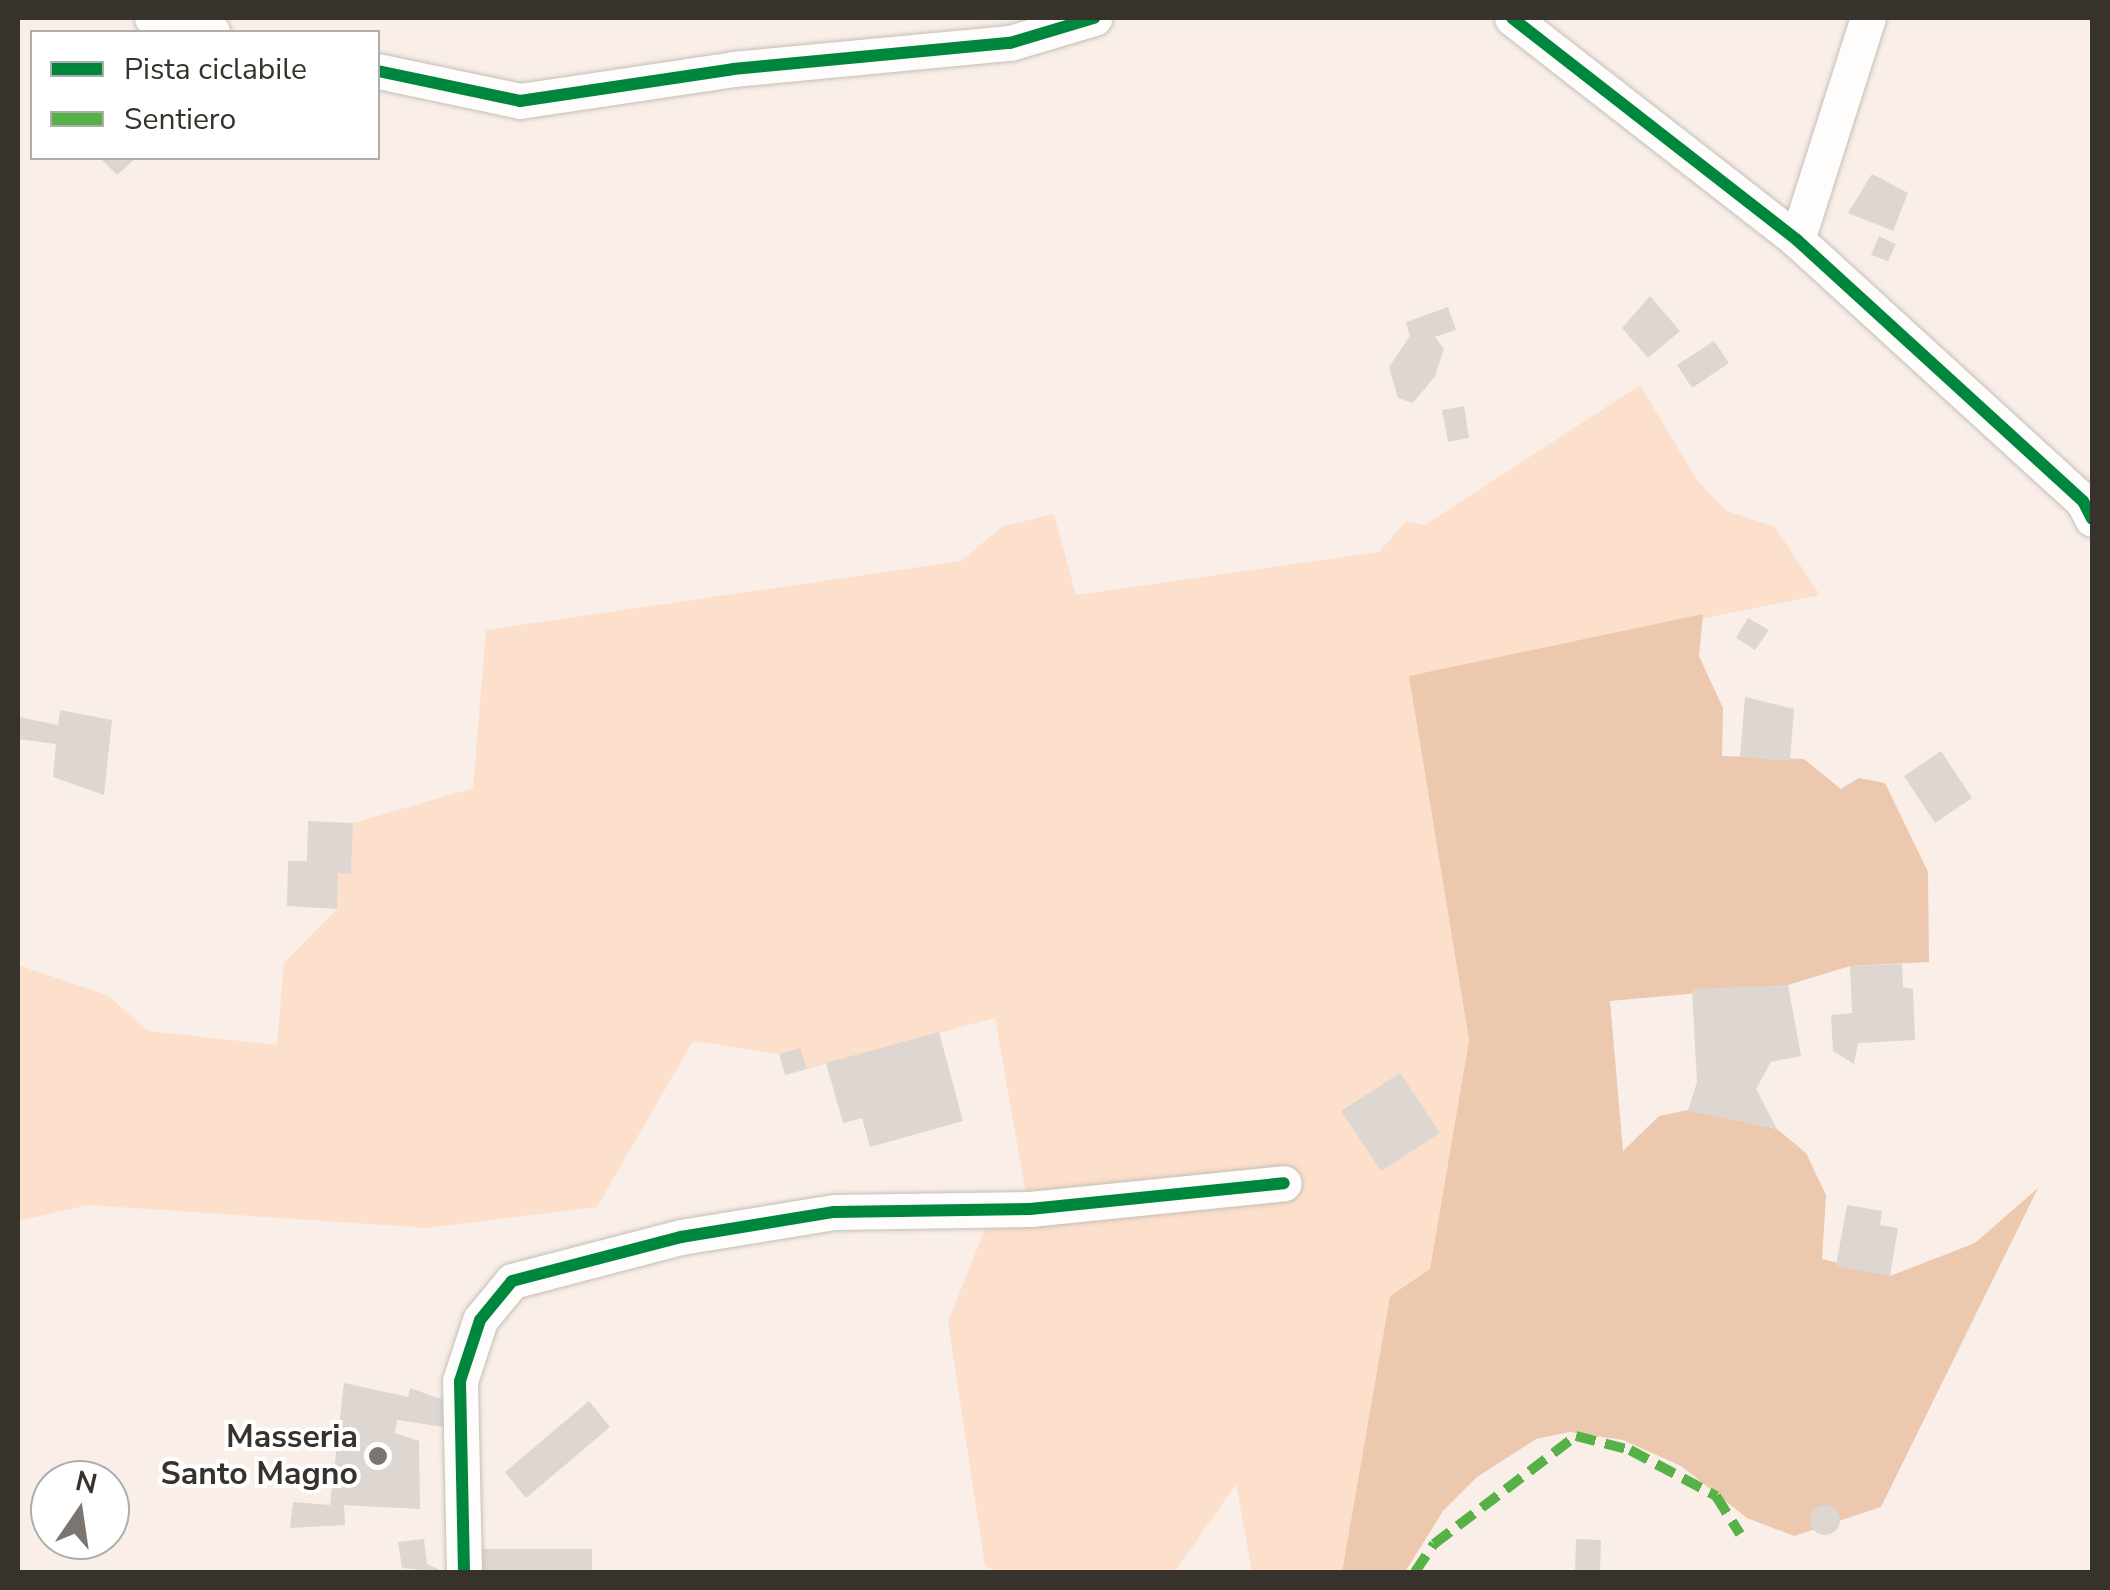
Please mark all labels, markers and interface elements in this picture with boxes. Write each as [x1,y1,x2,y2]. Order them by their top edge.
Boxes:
legend [30,30,380,160]
text: Pista ciclabile [124,49,307,90]
text: Sentiero [124,99,236,140]
place label: Masseria Santo Magno [161,1419,358,1494]
marker: Masseria Santo Magno [367,1445,389,1467]
north arrow [30,1460,130,1560]
text: N [72,1462,101,1504]

